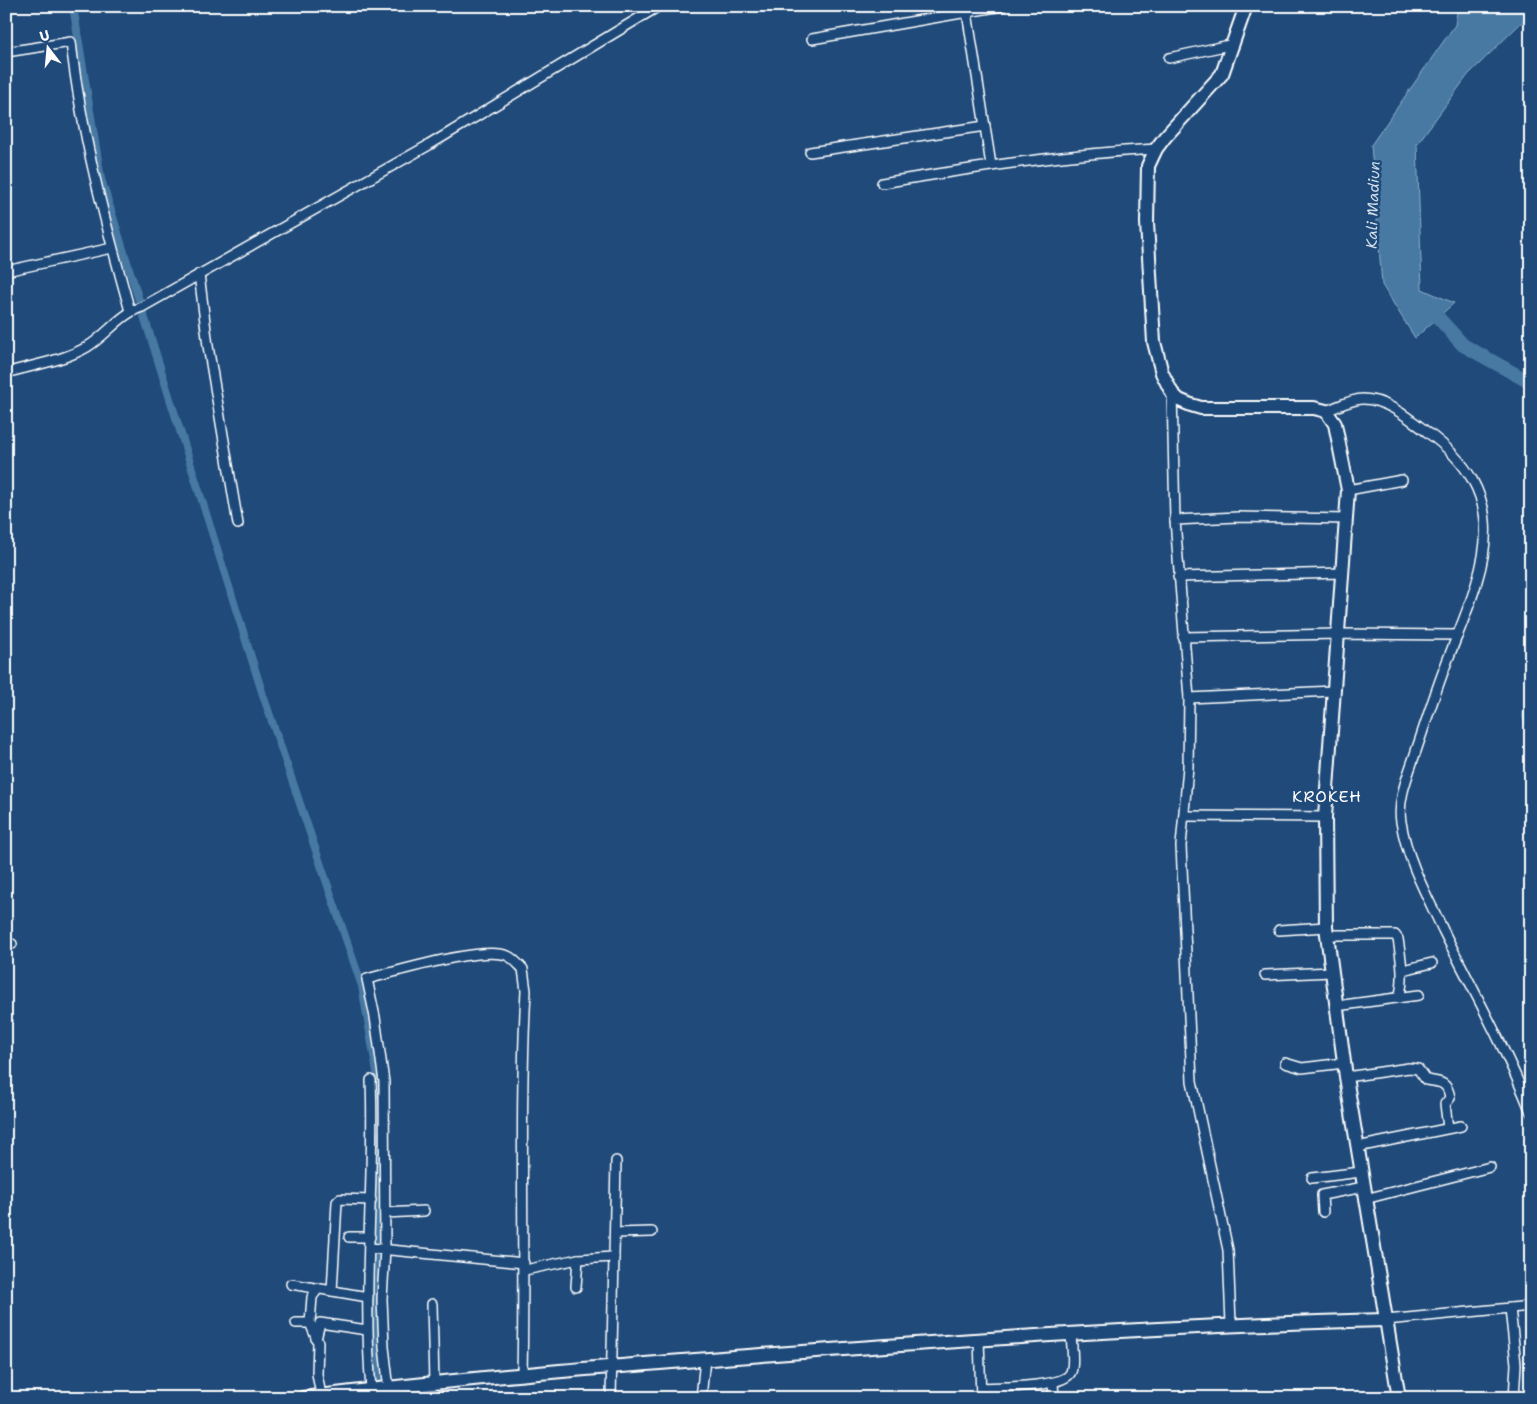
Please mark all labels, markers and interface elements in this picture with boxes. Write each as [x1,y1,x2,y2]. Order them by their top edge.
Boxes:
north arrow [22,22,72,72]
text: U [37,26,52,45]
water label: Kali Madiun [1361,161,1385,249]
district label: KROKEH [1292,786,1362,807]

